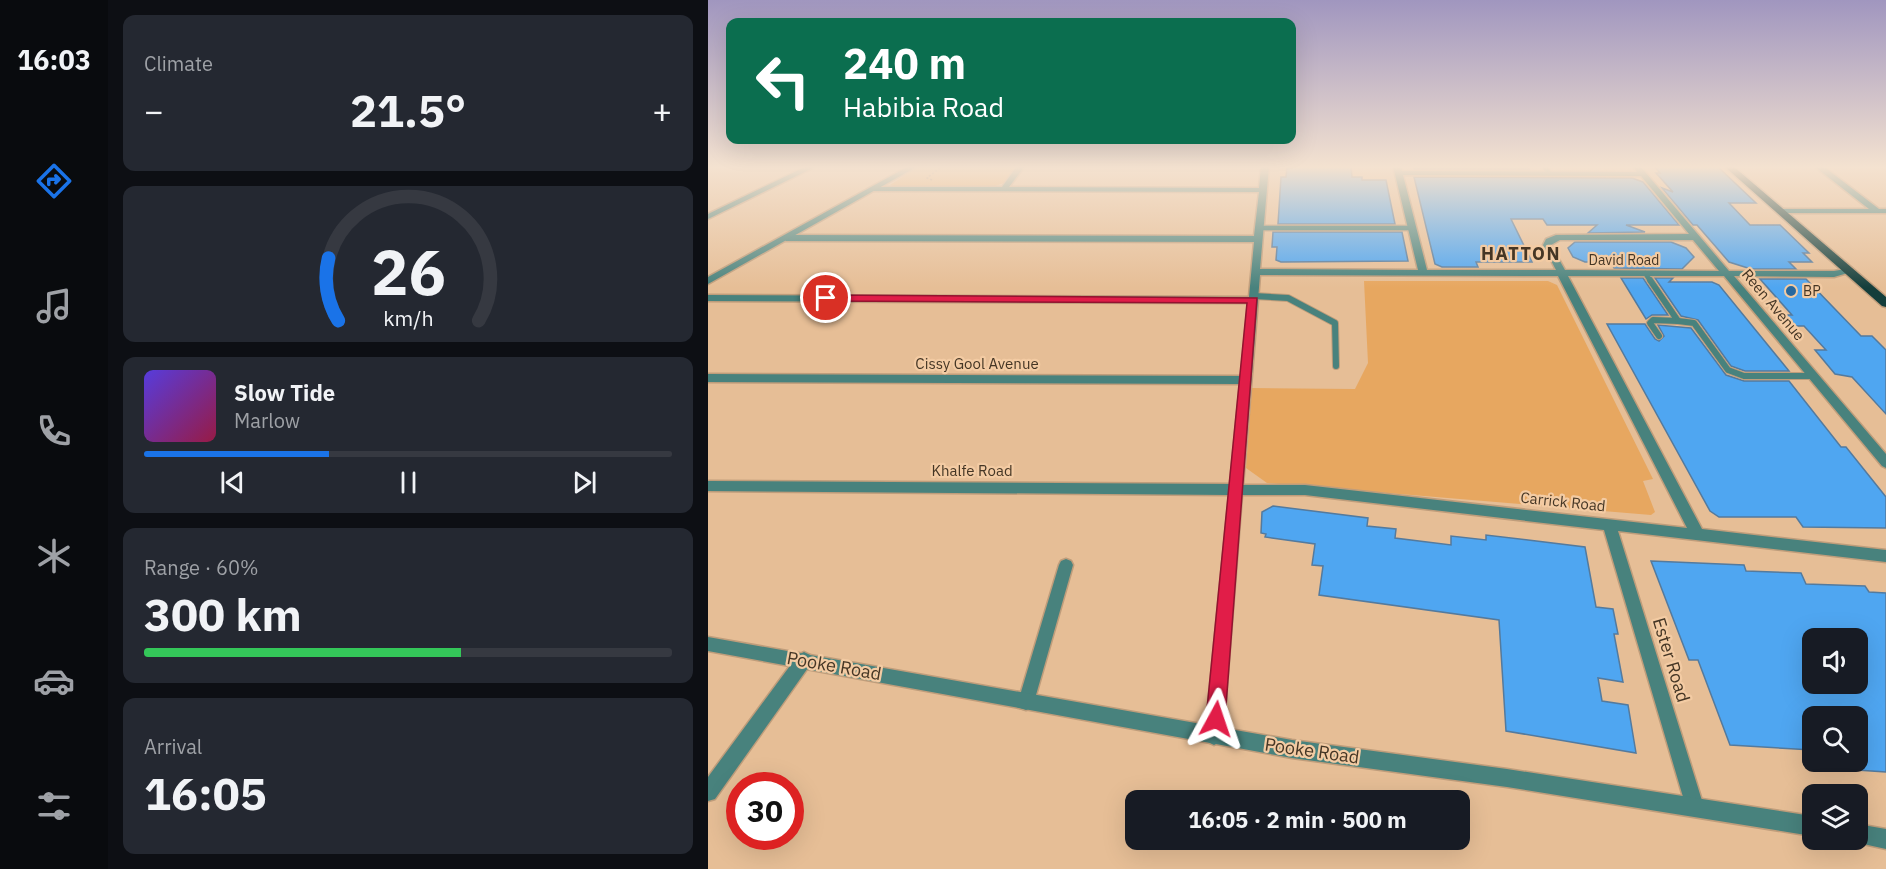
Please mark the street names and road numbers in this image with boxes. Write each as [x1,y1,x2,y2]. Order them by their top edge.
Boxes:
street label: David Road [1589,251,1659,269]
street label: Reen Avenue [1738,265,1809,344]
street label: Cissy Gool Avenue [915,354,1039,373]
street label: Khalfe Road [931,461,1013,480]
street label: Carrick Road [1520,488,1607,515]
street label: Ester Road [1648,615,1695,705]
street label: Pooke Road [785,646,883,685]
street label: Pooke Road [1263,732,1361,769]

